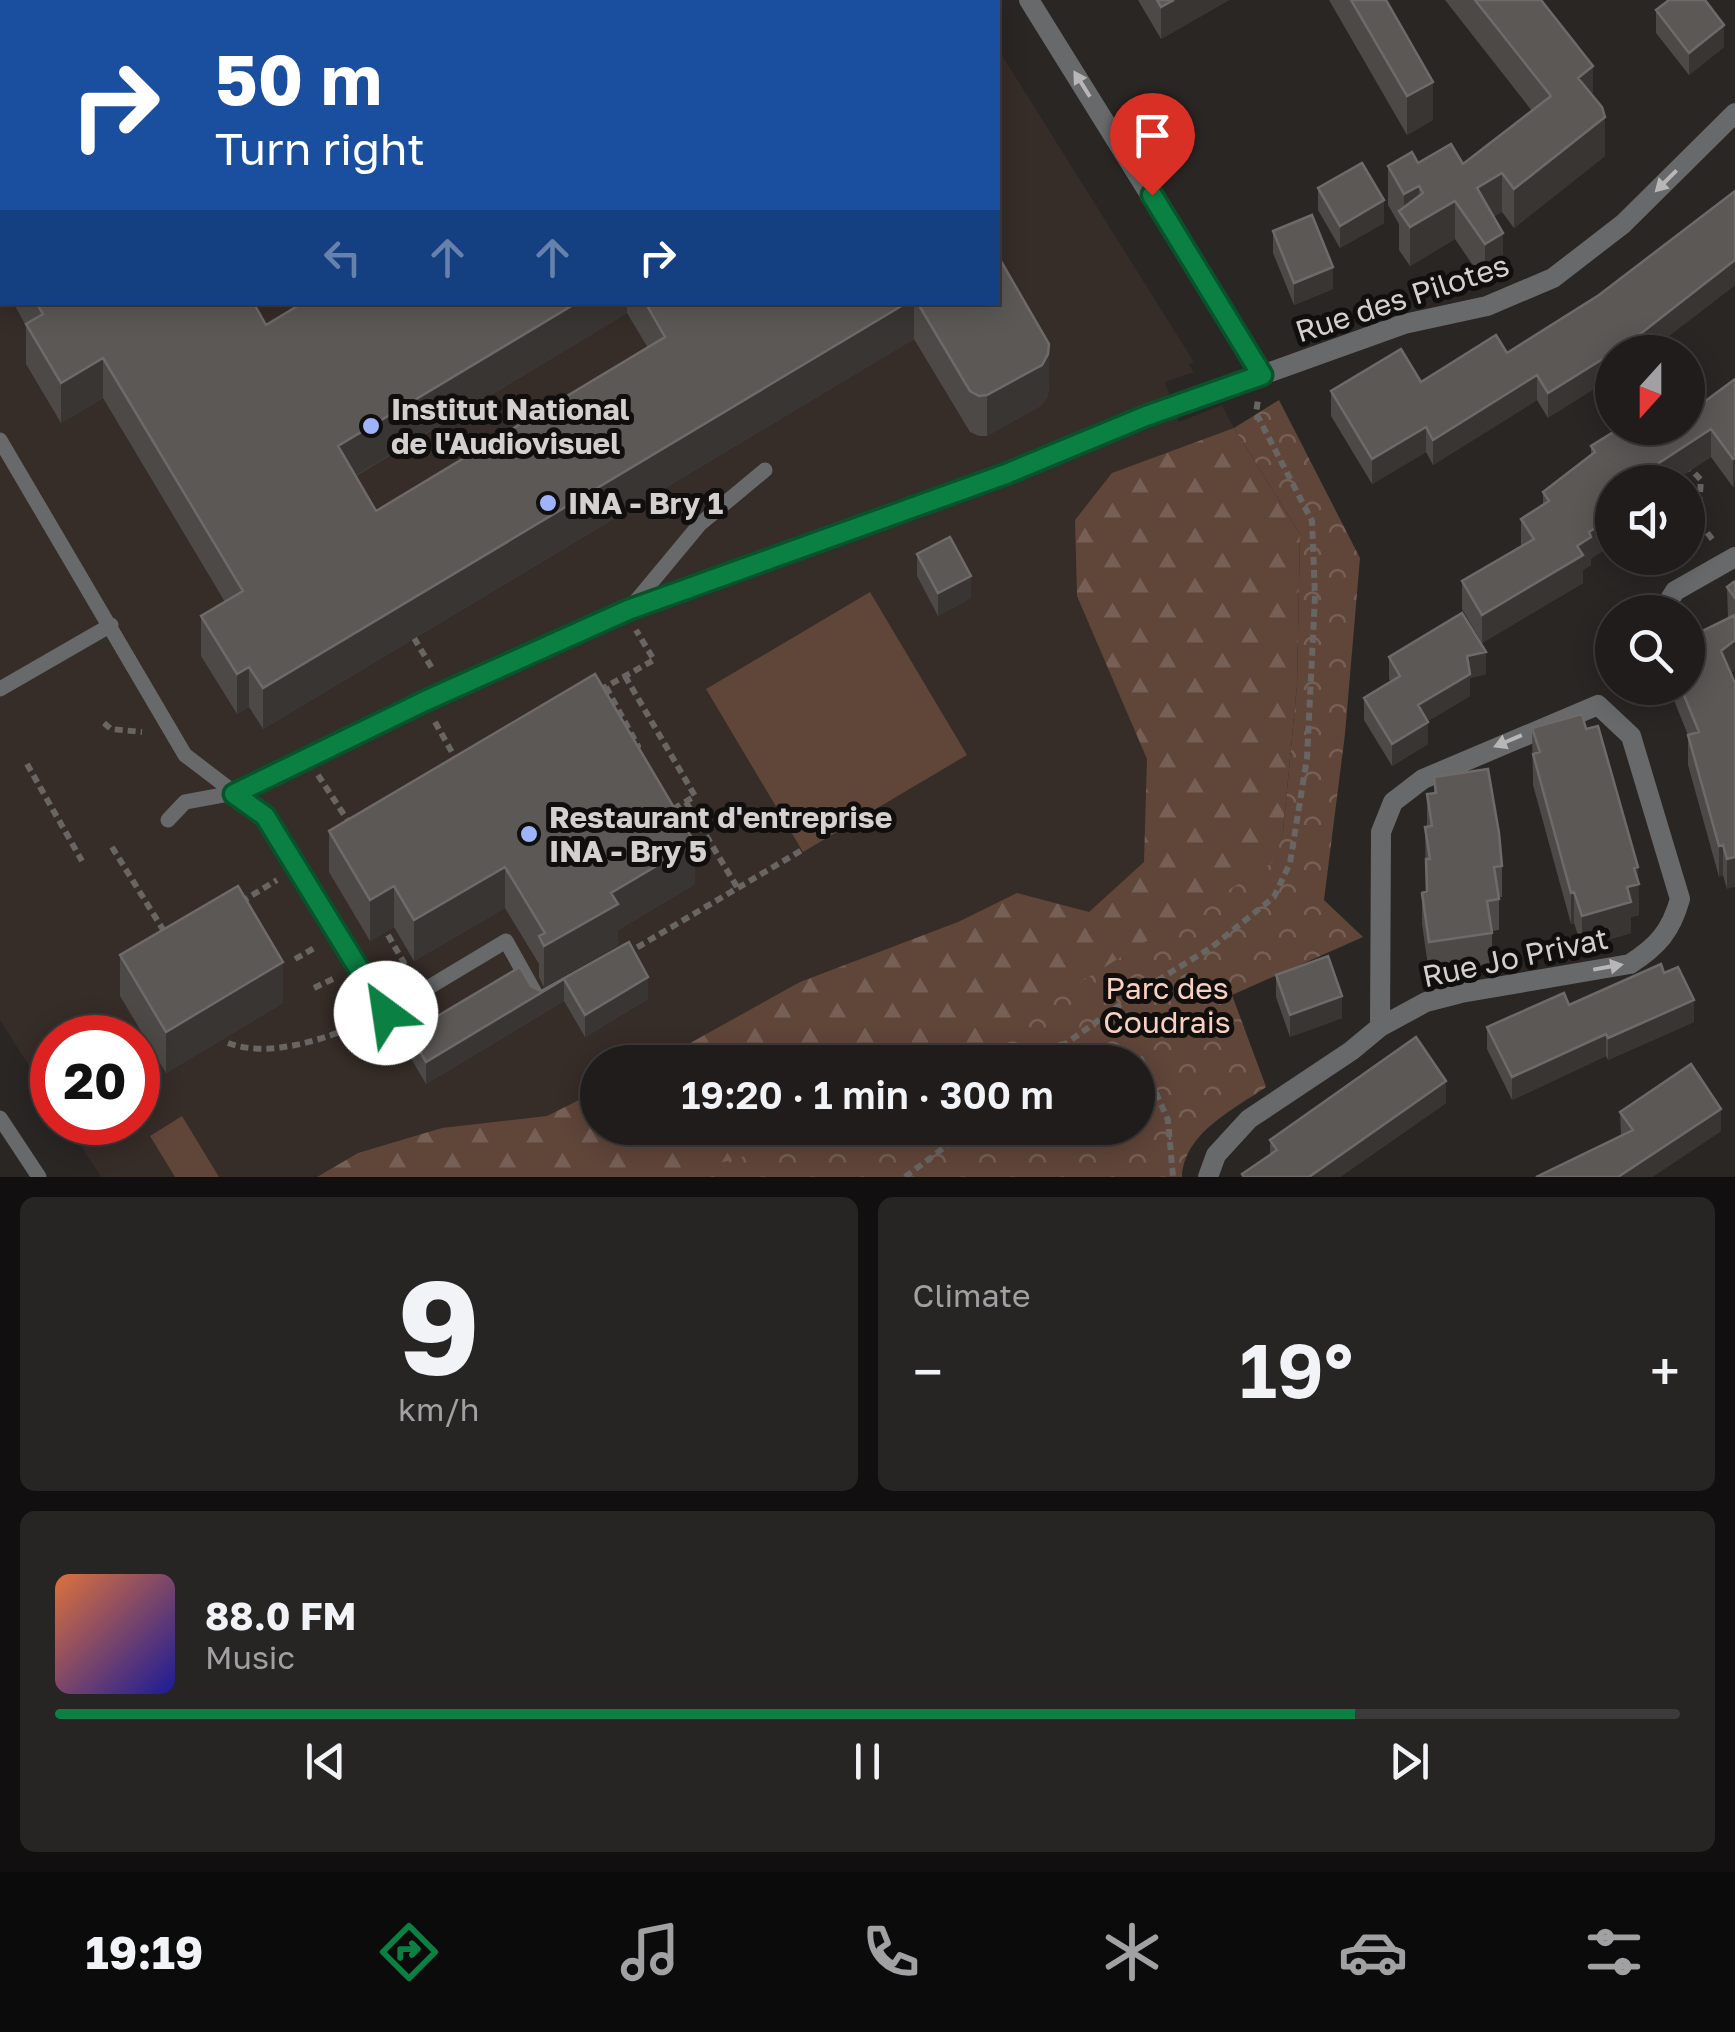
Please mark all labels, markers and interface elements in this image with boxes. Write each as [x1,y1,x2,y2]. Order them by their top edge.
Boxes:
text: 50 m [215,36,382,120]
icon: right [50,40,180,170]
one-way arrow [1074,70,1091,98]
pin [1110,93,1195,196]
icon: arrive [1125,108,1180,163]
text: Turn right [215,121,425,175]
one-way arrow [1654,169,1678,193]
icon: left [315,230,370,285]
icon: ahead [420,230,475,285]
icon: ahead [525,230,580,285]
icon: right [630,230,685,285]
street label: Rue des Pilotes [1291,247,1513,349]
north arrow [1595,335,1705,445]
map controls [1595,335,1705,705]
place label: Institut National de l'Audiovisuel [391,391,630,461]
marker: Institut National de l'Audiovisuel [360,415,382,437]
button: sound [1595,465,1705,575]
place label: INA - Bry 1 [568,485,723,521]
marker: INA - Bry 1 [537,492,559,514]
button: search [1595,595,1705,705]
one-way arrow [1493,733,1523,749]
place label: Restaurant d'entreprise INA - Bry 5 [549,799,892,869]
marker: Restaurant d'entreprise INA - Bry 5 [518,823,540,845]
street label: Rue Jo Privat [1419,920,1611,994]
one-way arrow [1593,959,1624,974]
position arrow [334,961,438,1065]
park label: Parc des Coudrais [1103,970,1231,1040]
speed limit sign: 20 [30,1015,160,1145]
text: 19:20 · 1 min · 300 m [681,1072,1054,1117]
text: 9 [397,1247,480,1403]
text: Climate [913,1276,1031,1314]
text: 19° [1239,1324,1353,1415]
text: − [913,1338,943,1404]
text: + [1650,1338,1680,1404]
text: km/h [398,1390,479,1428]
text: 88.0 FM [205,1593,356,1638]
text: Music [205,1638,295,1676]
icon: previous [298,1734,353,1789]
icon: pause [840,1734,895,1789]
icon: next [1382,1734,1437,1789]
icon: directions [374,1917,444,1987]
icon: music [615,1917,685,1987]
icon: phone [856,1917,926,1987]
icon: climate [1097,1917,1167,1987]
icon: car [1338,1917,1408,1987]
icon: filters [1579,1917,1649,1987]
text: 19:19 [86,1925,203,1979]

